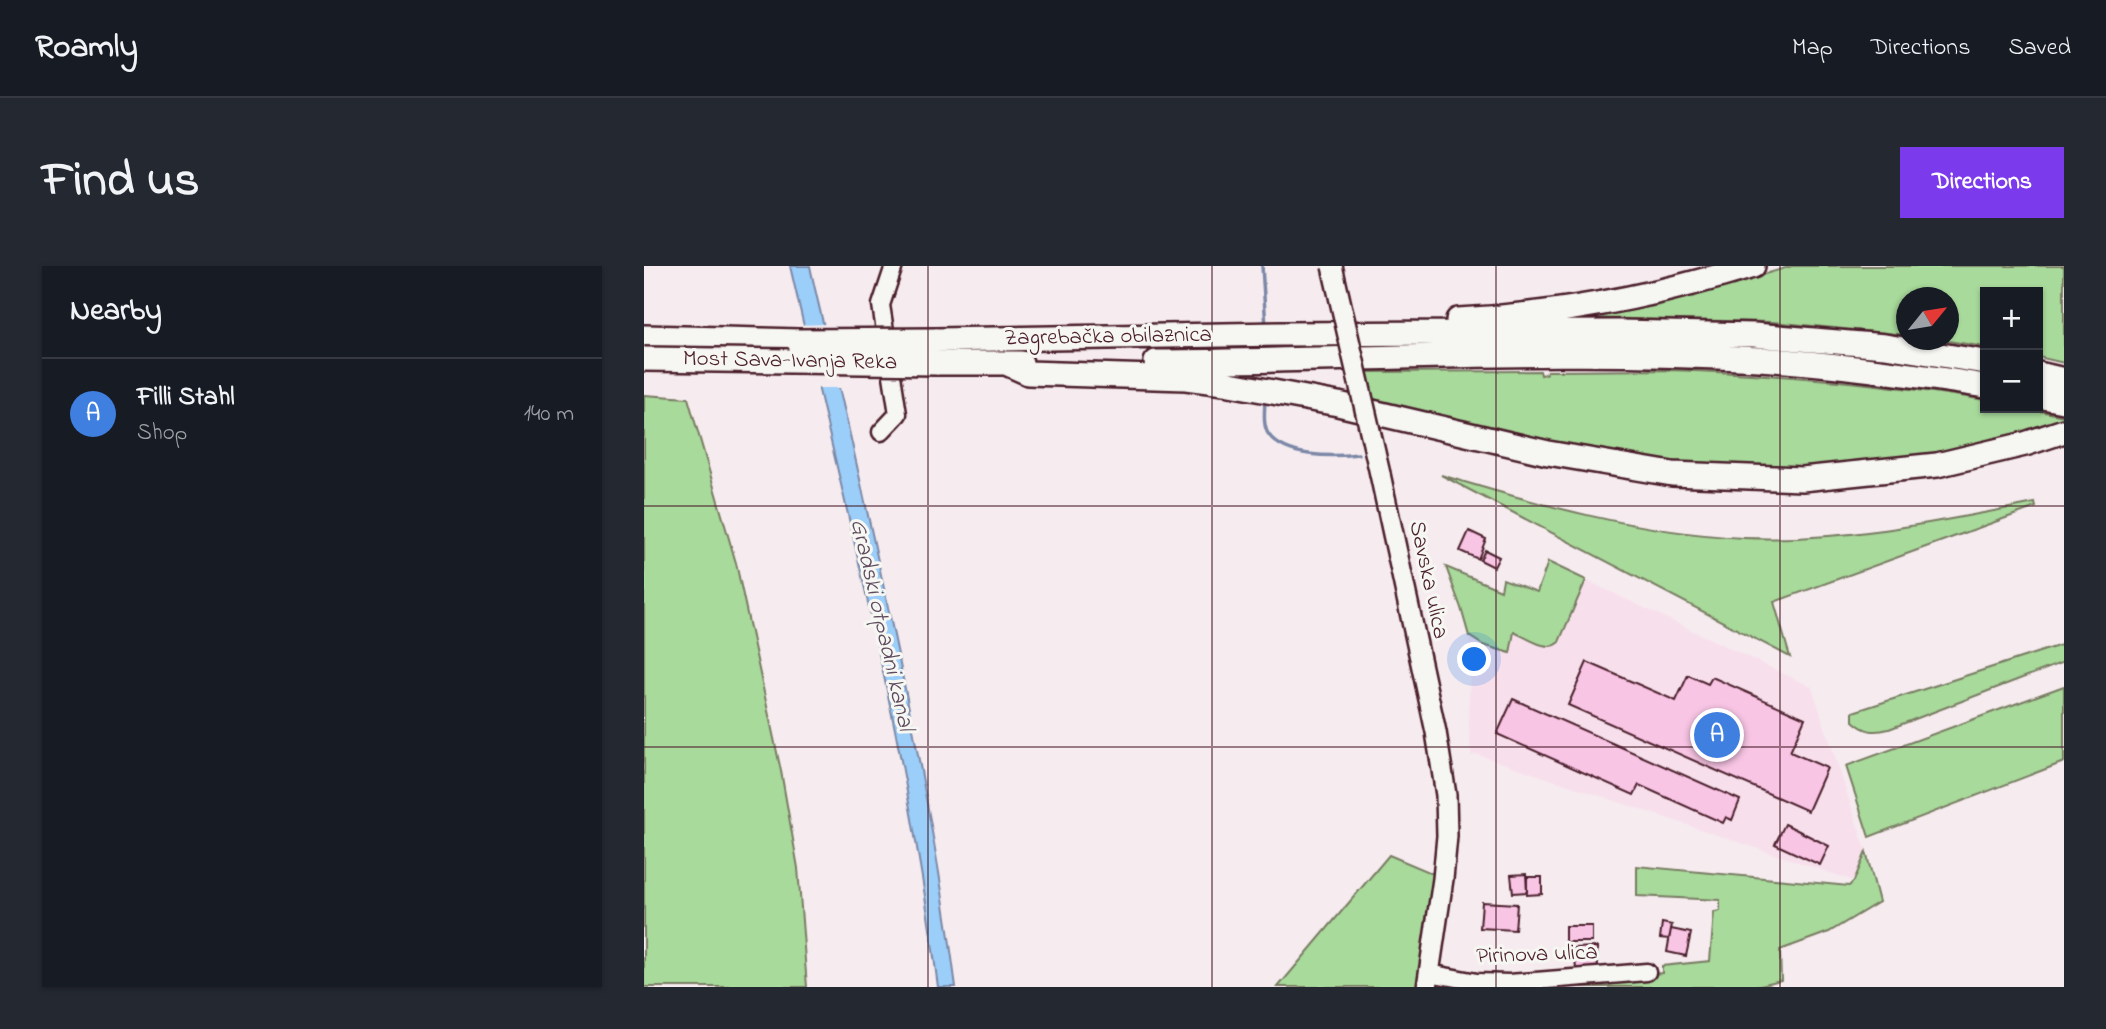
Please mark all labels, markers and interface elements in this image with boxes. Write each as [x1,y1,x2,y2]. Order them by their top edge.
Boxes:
text: Roamly [35,24,138,72]
text: Map [1792,31,1833,66]
text: Directions [1871,31,1970,66]
text: Saved [2008,31,2071,66]
text: Find us [42,146,199,218]
button: Directions [1900,147,2064,218]
north arrow [1896,287,1959,350]
map controls [1980,287,2043,413]
button: + [1980,287,2043,350]
text: Nearby [70,290,162,334]
street label: Zagrebačka obilaznica [1004,319,1212,356]
street label: Most Sava-Ivanja Reka [682,343,898,379]
button: − [1980,350,2043,413]
text: Filli Stahl [137,379,235,417]
text: A [86,398,100,431]
text: 140 m [524,398,574,431]
text: Shop [137,417,187,450]
water label: Gradski otpadni kanal [840,516,923,737]
street label: Savska ulica [1399,518,1457,642]
your location [1457,642,1491,676]
pin: A [1694,709,1740,761]
street label: Pirinova ulica [1476,936,1598,974]

